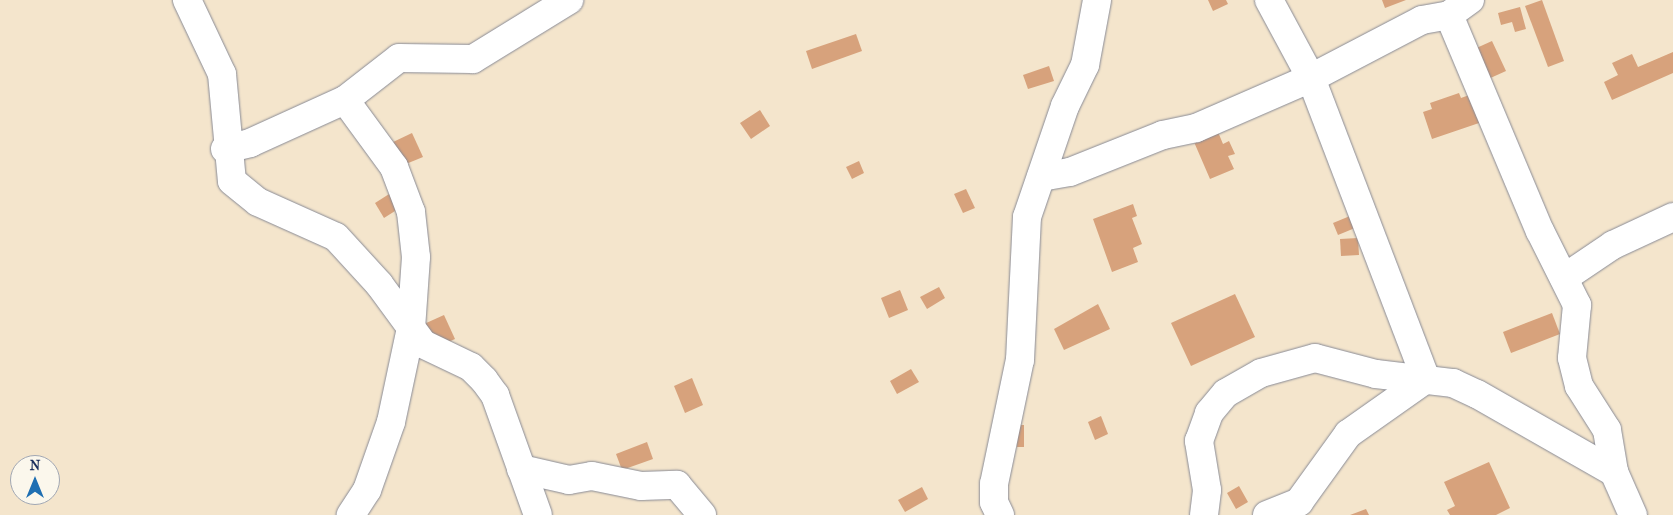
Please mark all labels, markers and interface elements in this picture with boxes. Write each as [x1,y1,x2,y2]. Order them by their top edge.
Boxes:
north arrow [10,455,60,505]
text: N [30,457,40,474]

